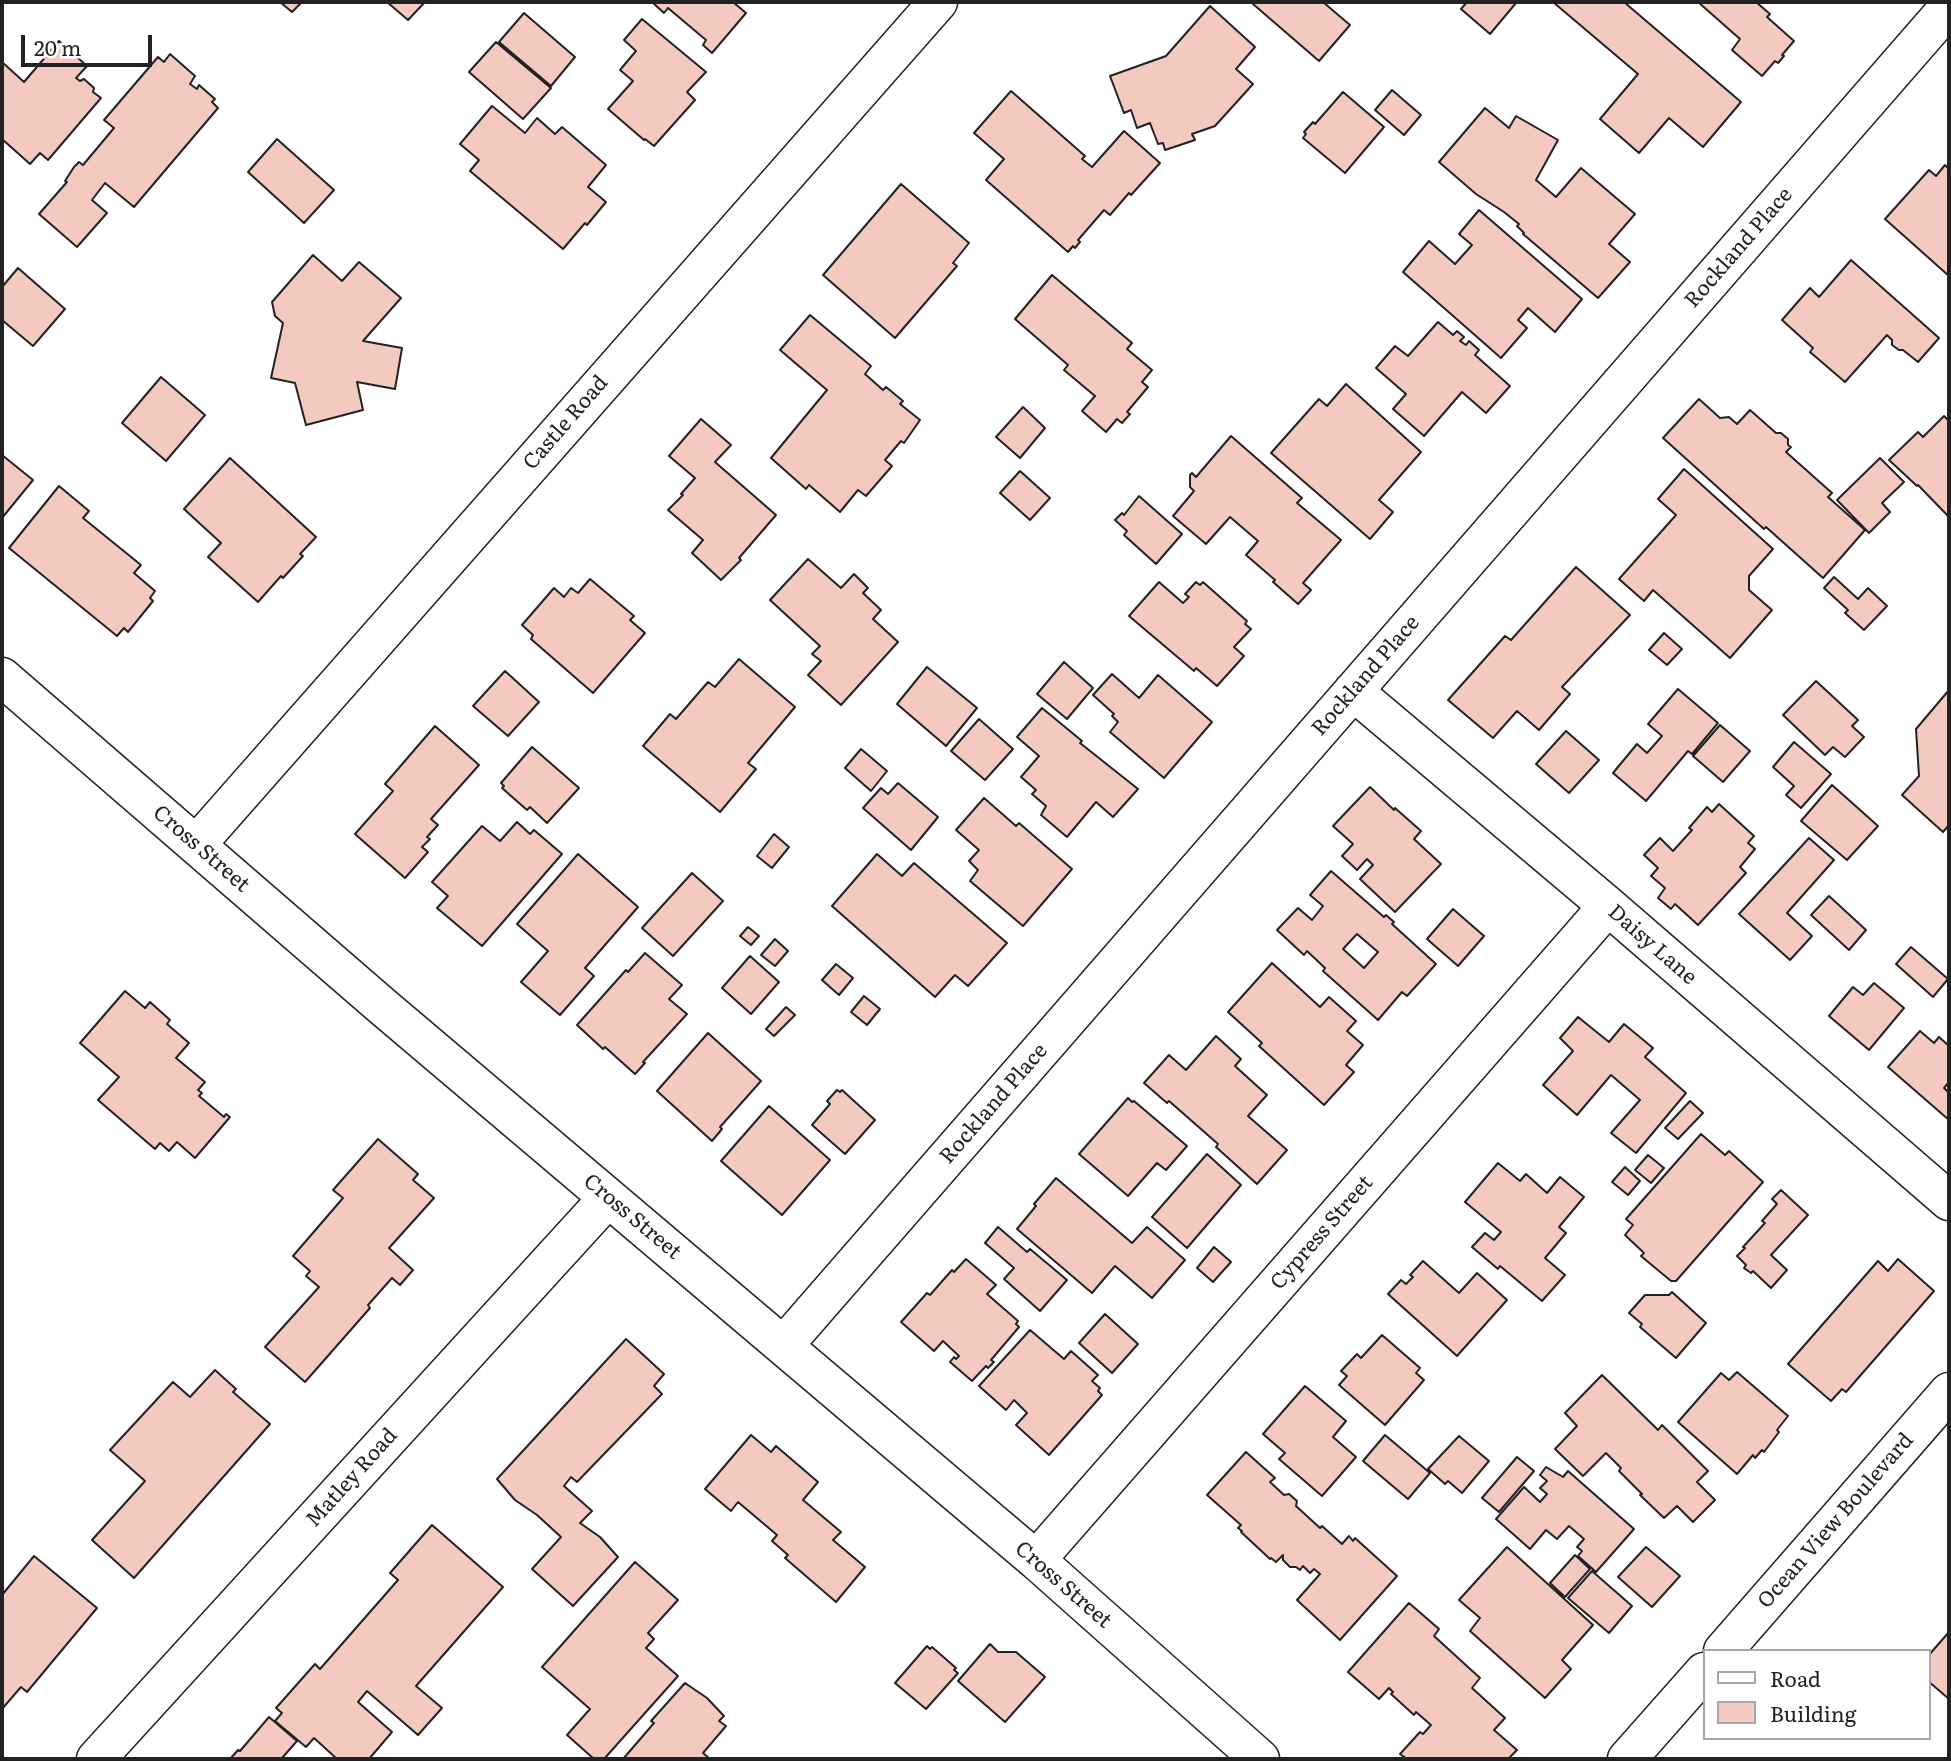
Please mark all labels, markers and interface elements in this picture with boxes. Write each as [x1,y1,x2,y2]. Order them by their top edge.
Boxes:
scale bar [24,21,156,65]
text: 20 m [34,31,81,62]
street label: Rockland Place [1680,183,1798,313]
street label: Castle Road [518,371,614,475]
street label: Rockland Place [1307,611,1425,741]
street label: Cross Street [148,800,254,898]
street label: Daisy Lane [1603,900,1701,990]
street label: Rockland Place [935,1039,1053,1169]
street label: Cross Street [578,1169,686,1265]
street label: Cypress Street [1266,1171,1378,1295]
street label: Matley Road [301,1423,403,1533]
street label: Ocean View Boulevard [1753,1428,1919,1614]
street label: Cross Street [1010,1536,1116,1634]
legend [1702,1649,1930,1740]
text: Road [1770,1662,1821,1693]
text: Building [1770,1697,1856,1728]

